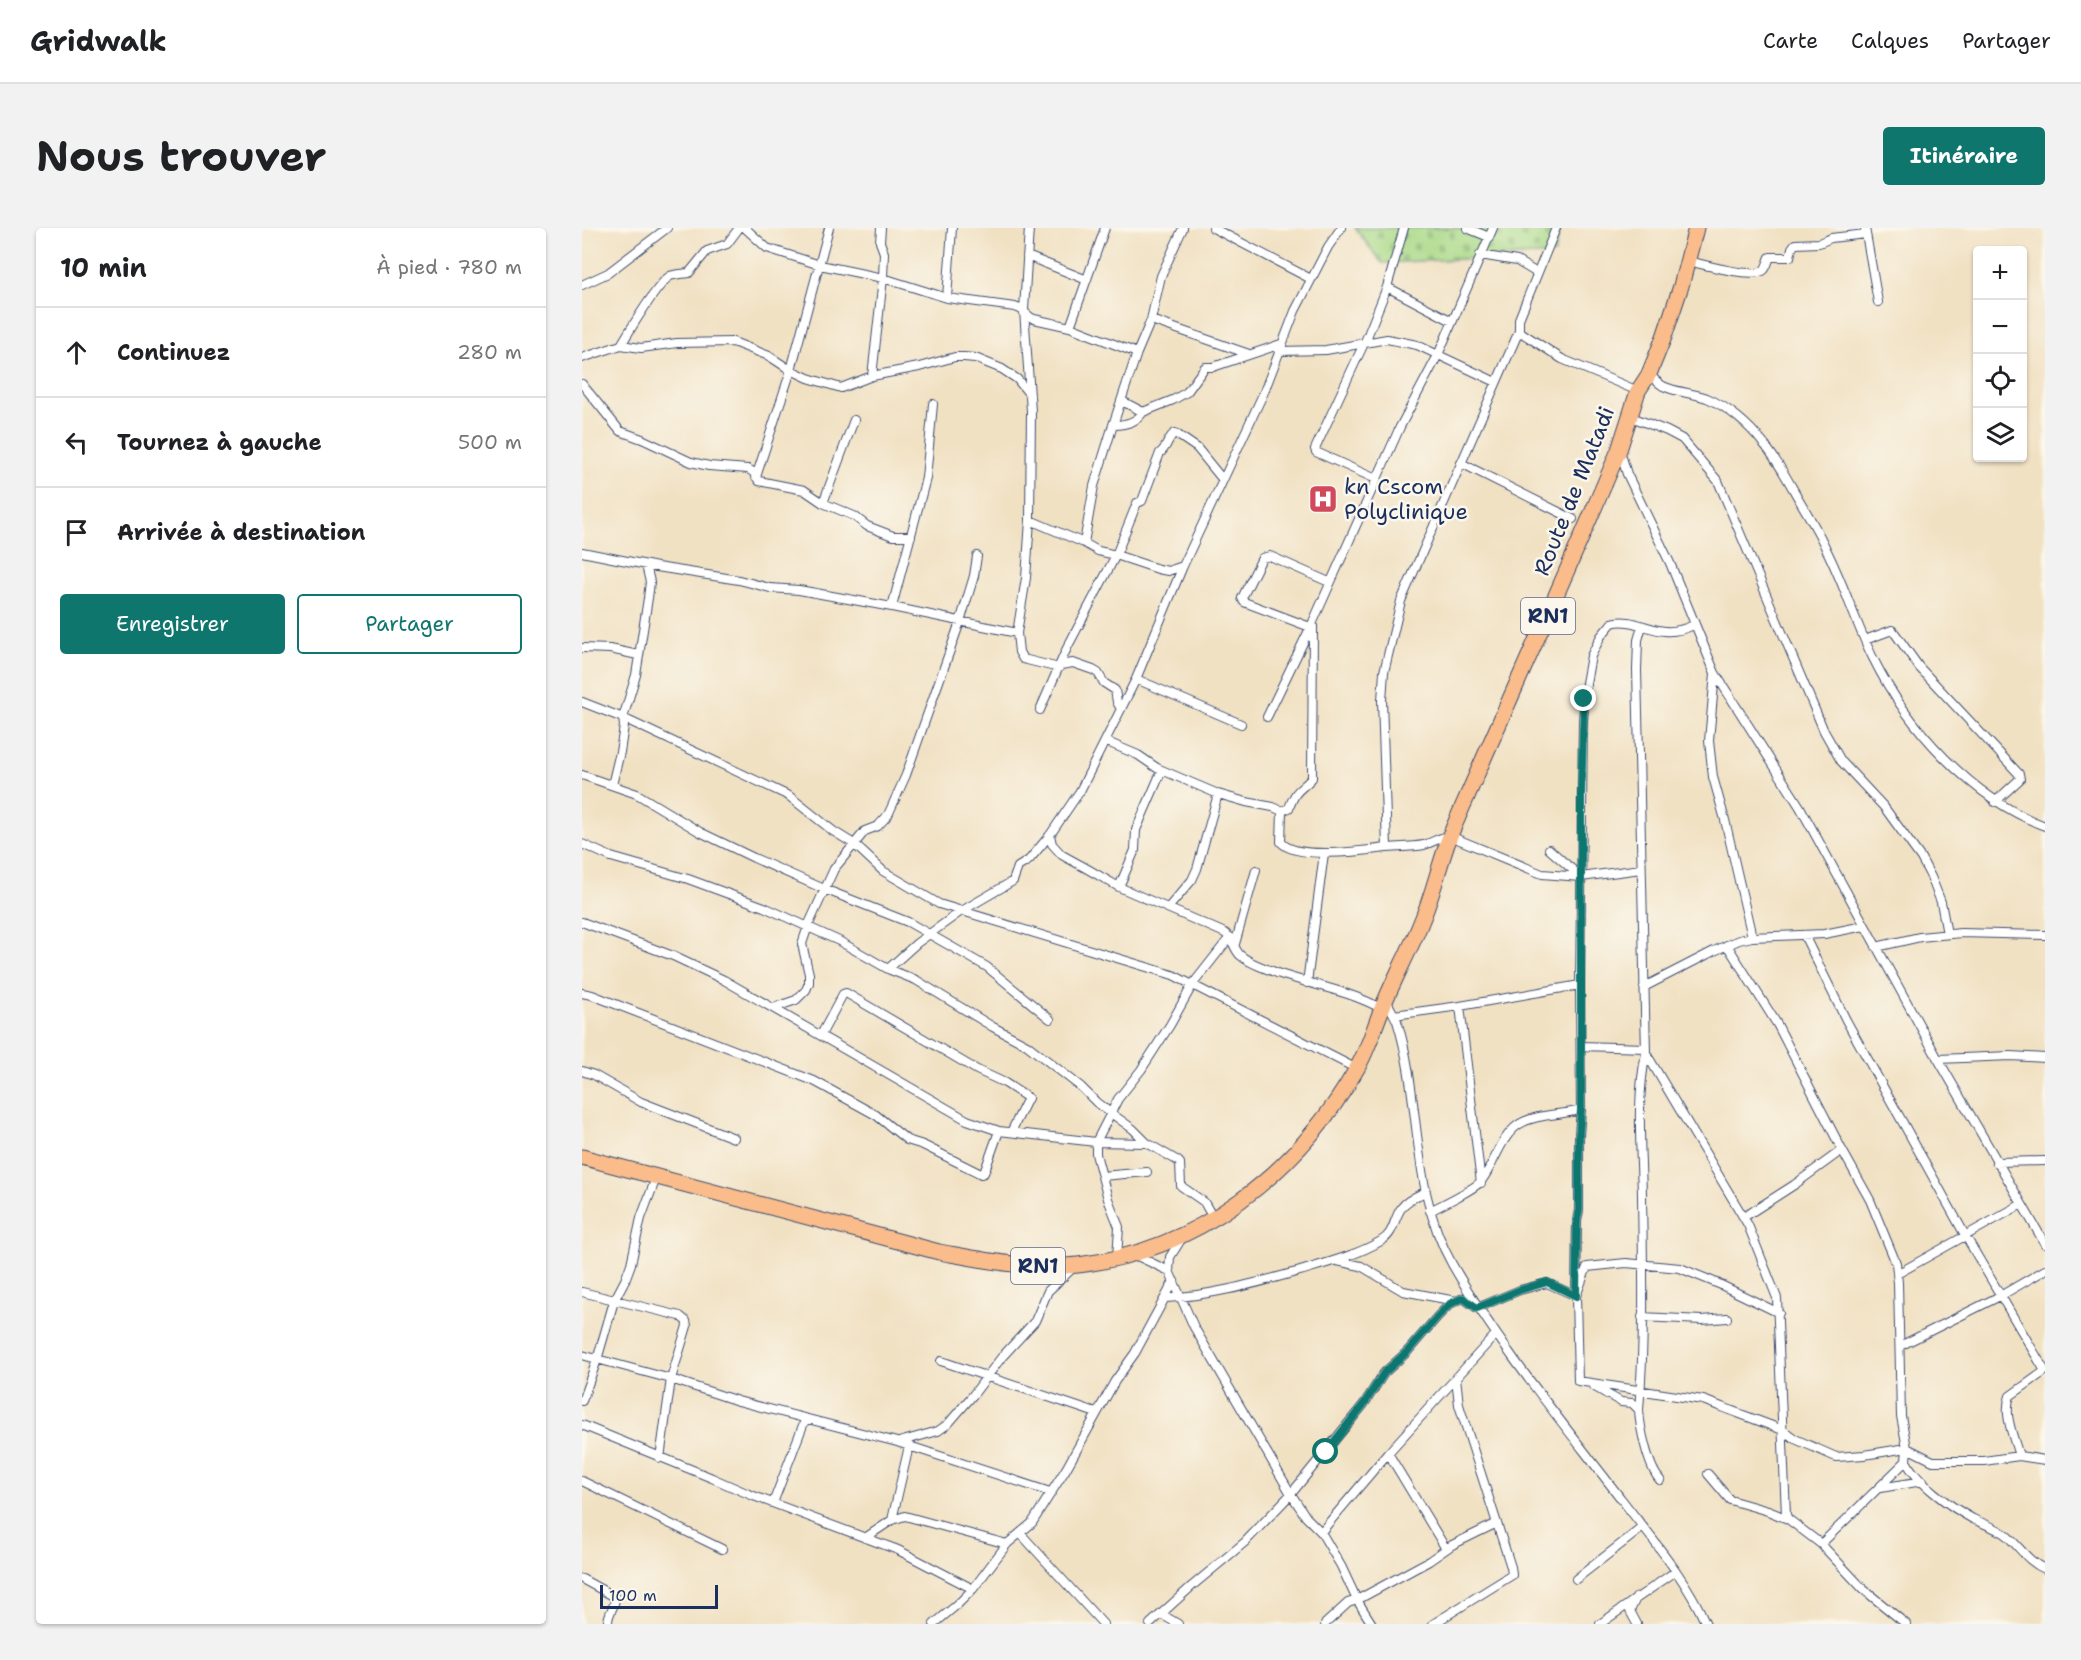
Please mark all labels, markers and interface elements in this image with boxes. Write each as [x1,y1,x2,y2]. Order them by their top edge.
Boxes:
text: Gridwalk [30,22,167,60]
text: Carte [1763,27,1818,55]
text: Calques [1851,27,1929,55]
text: Partager [1962,27,2051,55]
button: Itinéraire [1883,127,2045,185]
text: Nous trouver [36,128,326,184]
map controls [1973,246,2027,462]
button: + [1973,246,2027,300]
text: 10 min [60,250,147,285]
text: À pied · 780 m [376,254,522,280]
button: − [1973,300,2027,354]
icon: ahead [60,336,93,369]
text: Continuez [117,338,230,367]
text: 280 m [457,339,522,365]
button: locate [1973,354,2027,408]
street label: Route de Matadi [1527,402,1621,580]
button: layers [1973,408,2027,462]
icon: left [60,426,93,459]
text: Tournez à gauche [117,428,322,457]
text: 500 m [458,429,522,455]
place label: kn Cscom Polyclinique [1344,472,1468,526]
hospital icon: kn Cscom Polyclinique [1307,483,1339,515]
icon: arrive [60,516,93,549]
text: Arrivée à destination [117,518,365,547]
button: Enregistrer [60,594,285,654]
button: Partager [297,594,522,654]
road number: RN1 [1521,598,1575,634]
route end [1570,685,1596,711]
road number: RN1 [1011,1248,1065,1284]
route start [1312,1438,1338,1464]
scale bar [600,1582,718,1610]
text: 100 m [609,1585,657,1606]

